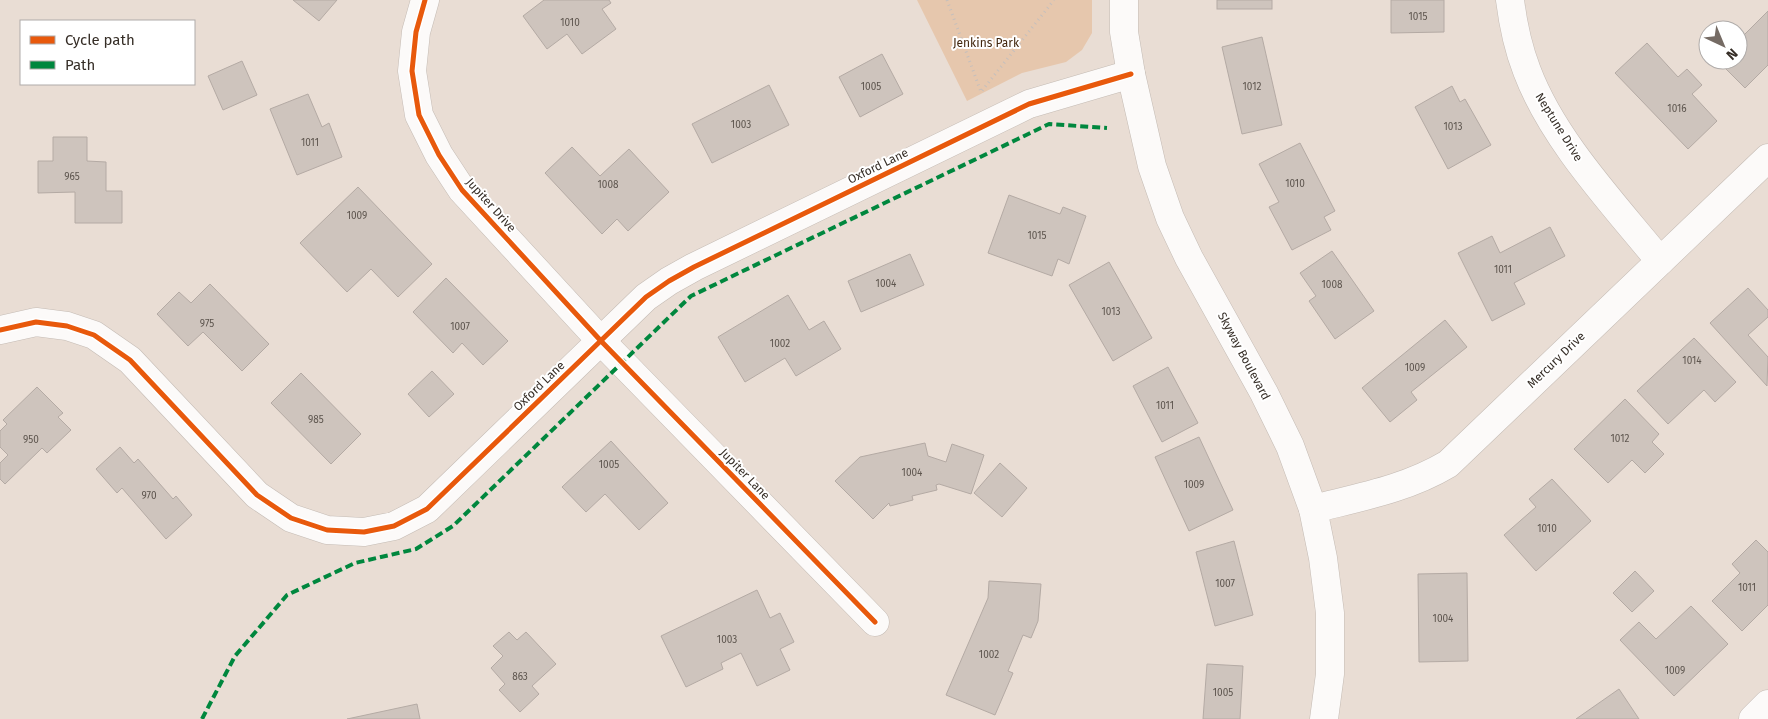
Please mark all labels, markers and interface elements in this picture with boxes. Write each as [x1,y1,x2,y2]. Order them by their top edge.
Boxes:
house number: 1015 [1409,11,1428,23]
house number: 1010 [560,17,580,29]
legend [20,20,195,85]
north arrow [1698,20,1748,70]
text: Cycle path [65,31,135,49]
park label: Jenkins Park [953,36,1020,50]
text: N [1722,45,1741,63]
text: Path [65,56,95,74]
house number: 1005 [861,81,881,93]
house number: 1012 [1243,81,1262,93]
street label: Neptune Drive [1532,90,1586,164]
house number: 1016 [1667,103,1687,115]
house number: 1003 [731,119,751,131]
house number: 1013 [1444,121,1462,133]
house number: 1011 [301,137,319,149]
street label: Oxford Lane [845,145,911,187]
house number: 965 [64,171,80,183]
street label: Jupiter Drive [463,175,519,235]
house number: 1010 [1285,178,1305,190]
house number: 1008 [598,179,619,191]
house number: 1009 [347,210,367,222]
house number: 1015 [1028,230,1047,242]
house number: 1011 [1494,264,1512,276]
house number: 1004 [876,278,897,290]
house number: 1008 [1322,279,1343,291]
house number: 1013 [1102,306,1120,318]
street label: Skyway Boulevard [1215,310,1273,402]
house number: 975 [200,318,214,330]
house number: 1007 [450,321,470,333]
street label: Mercury Drive [1524,329,1588,391]
house number: 1002 [770,338,790,350]
house number: 1014 [1682,355,1702,367]
street label: Oxford Lane [511,358,567,414]
house number: 1009 [1405,362,1425,374]
house number: 1011 [1156,400,1174,412]
house number: 985 [308,414,324,426]
house number: 1012 [1611,433,1630,445]
house number: 950 [23,434,39,446]
street label: Jupiter Lane [717,446,773,502]
house number: 1005 [599,459,619,471]
house number: 1004 [902,467,923,479]
house number: 1009 [1184,479,1204,491]
house number: 970 [141,490,157,502]
house number: 1010 [1537,523,1557,535]
house number: 1007 [1215,578,1235,590]
house number: 1011 [1738,582,1756,594]
house number: 1004 [1433,613,1454,625]
house number: 1003 [717,634,737,646]
house number: 1002 [979,649,999,661]
house number: 1009 [1665,665,1685,677]
house number: 863 [512,671,528,683]
house number: 1005 [1213,687,1233,699]

